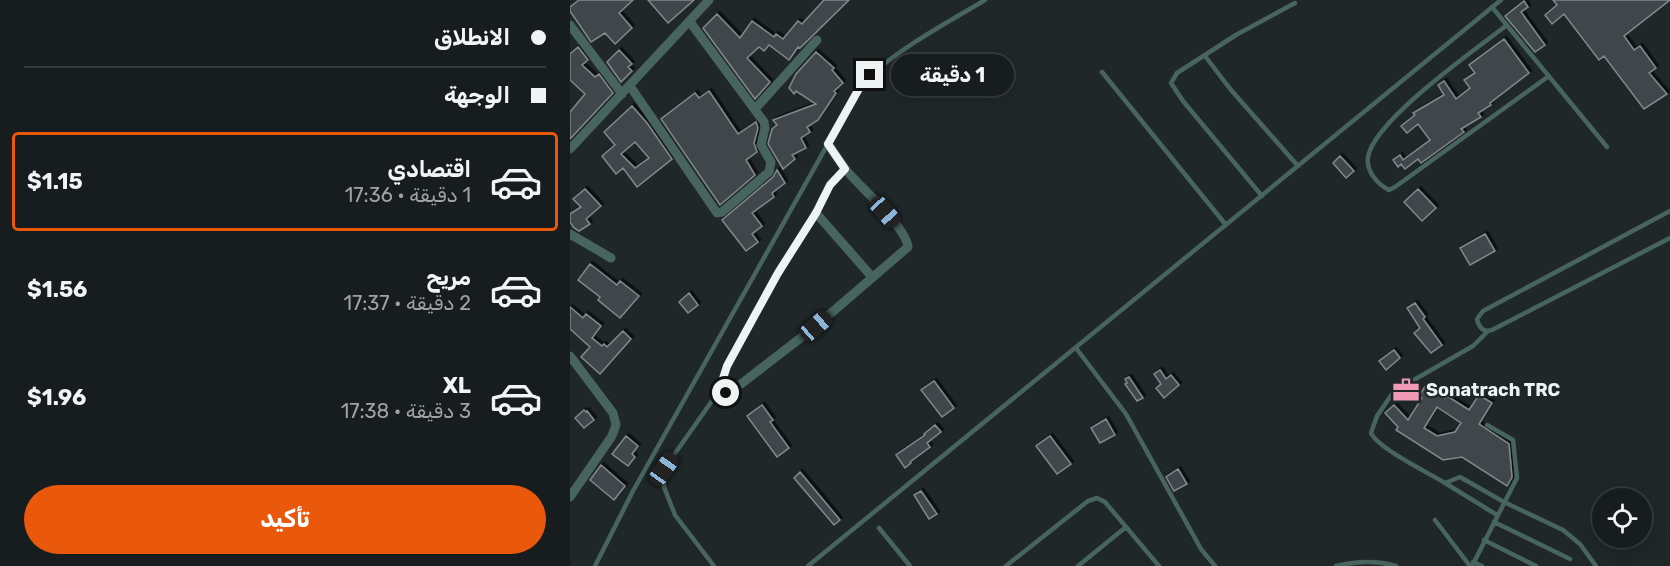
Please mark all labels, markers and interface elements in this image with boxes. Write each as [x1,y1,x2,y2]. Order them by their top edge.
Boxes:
text: الانطلاق [434,24,510,51]
callout: 1 دقيقة [891,54,1014,96]
route end [856,61,883,88]
text: 1 دقيقة [920,63,985,87]
text: الوجهة [444,82,510,109]
icon: car [489,155,543,209]
text: اقتصادي [388,156,471,183]
text: $1.15 [27,168,83,195]
text: 1 دقيقة · 17:36 [345,183,471,207]
car [866,193,904,231]
icon: car [489,263,543,317]
text: مريح [426,264,471,291]
text: $1.56 [27,276,87,303]
text: 2 دقيقة · 17:37 [343,291,471,315]
car [797,307,835,345]
icon: car [489,371,543,425]
text: XL [443,372,471,399]
office icon: Sonatrach TRC [1391,375,1421,405]
route start [712,379,739,406]
place label: Sonatrach TRC [1426,379,1561,401]
text: $1.96 [27,384,86,411]
text: 3 دقيقة · 17:38 [341,399,471,423]
car [646,449,682,489]
button: تأكيد [24,485,546,554]
map controls [1592,488,1652,548]
button: locate [1592,488,1652,548]

